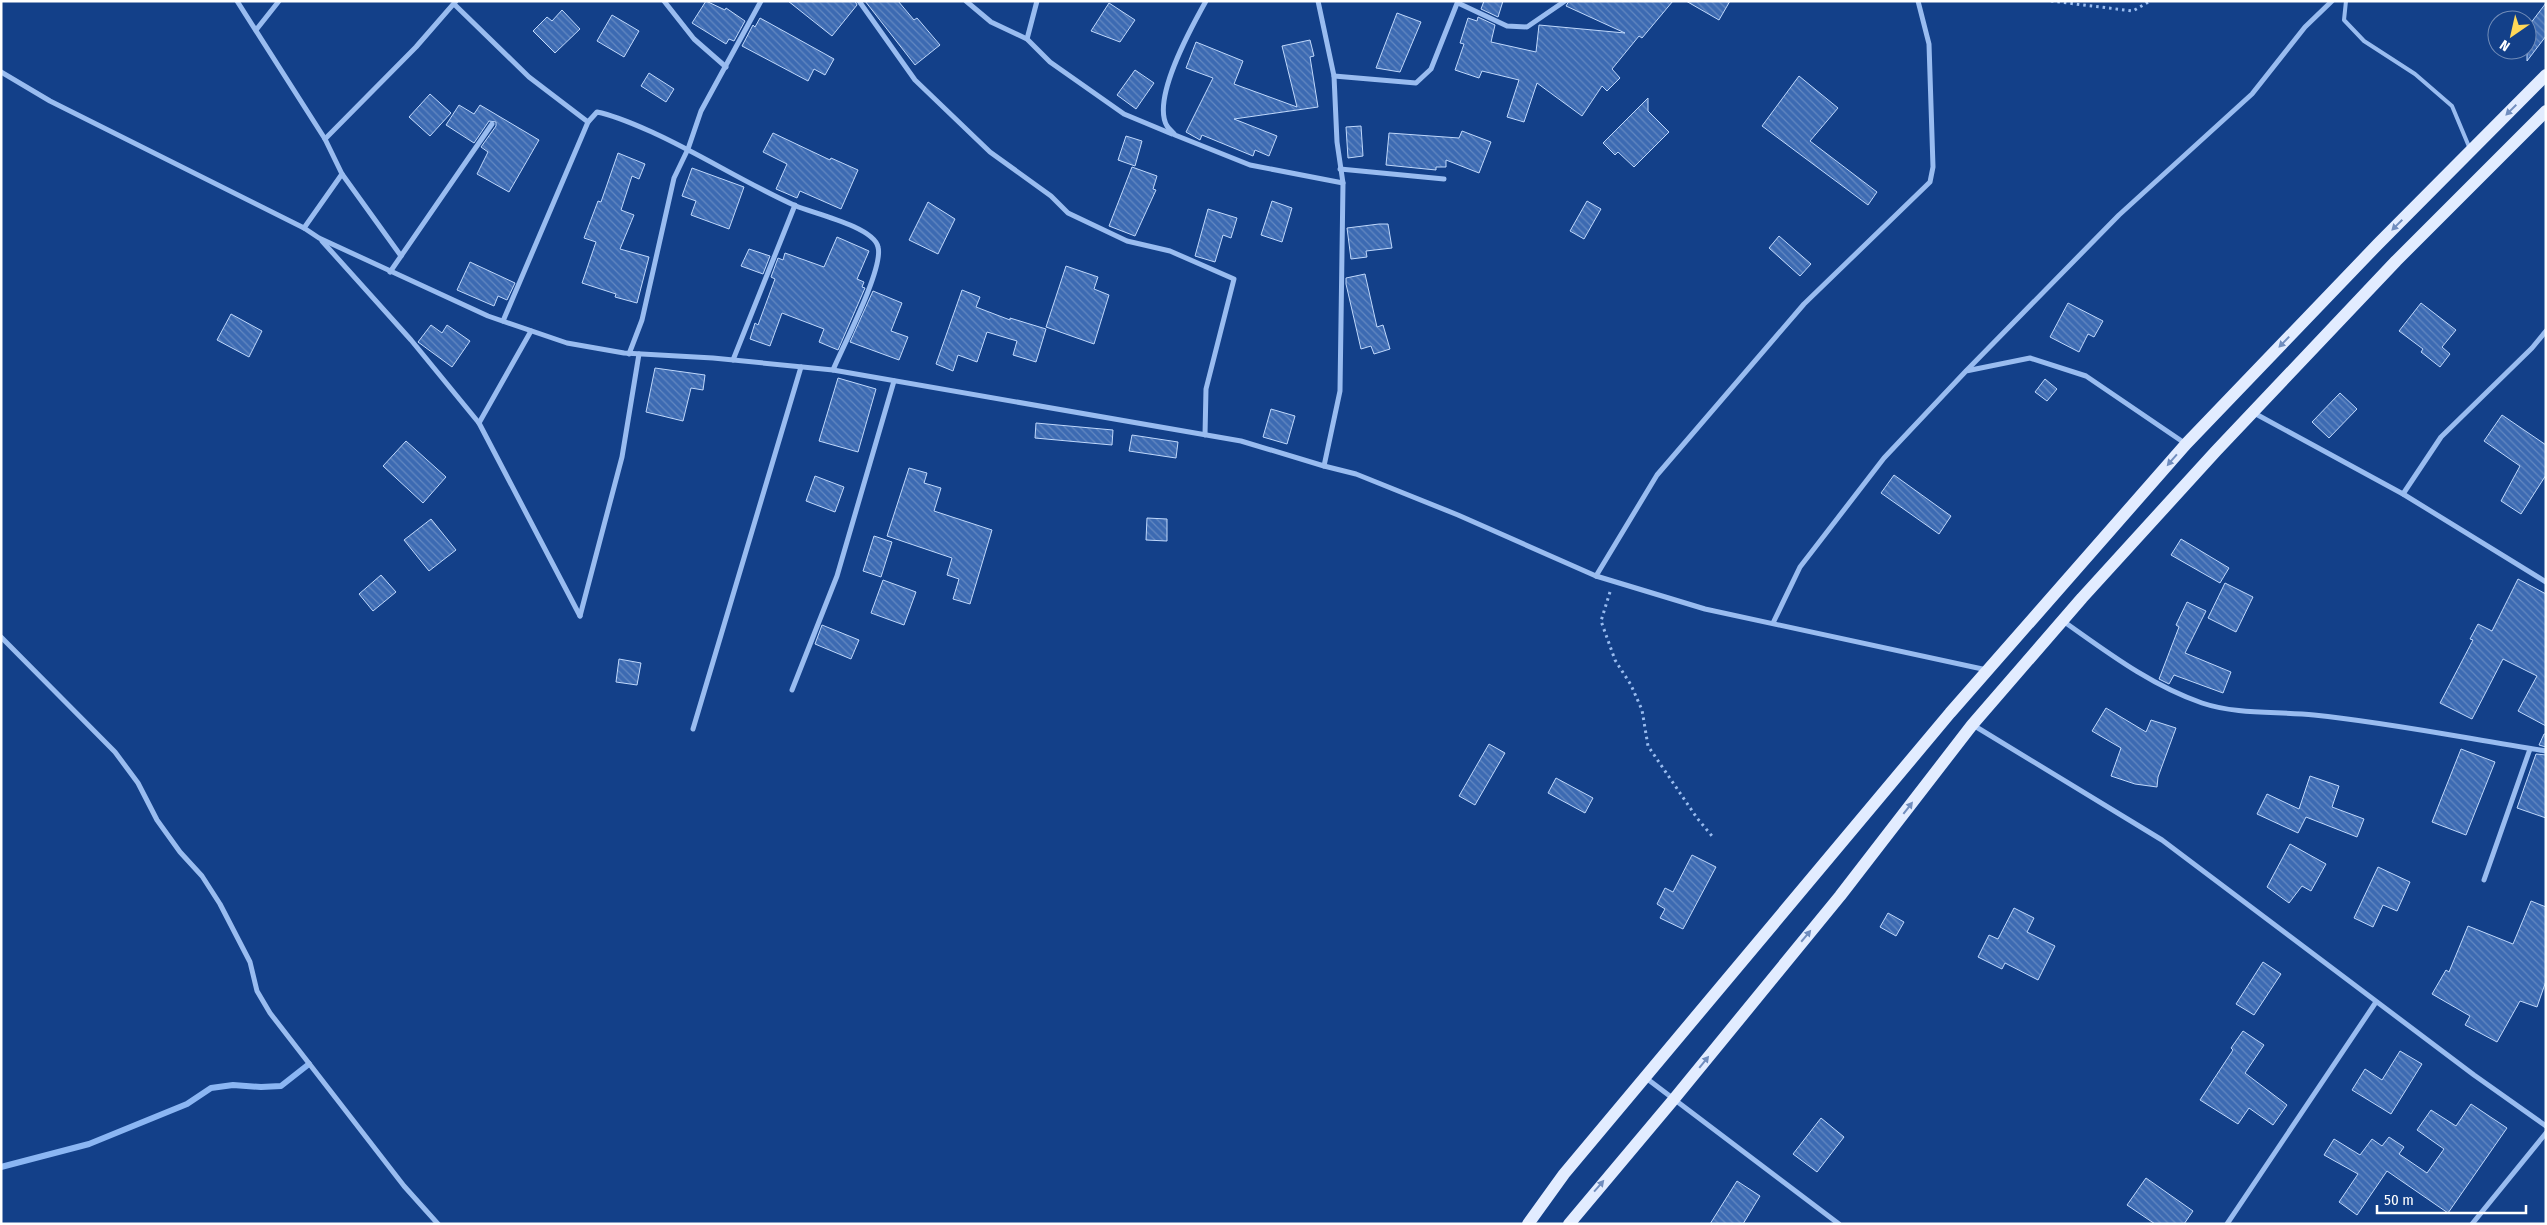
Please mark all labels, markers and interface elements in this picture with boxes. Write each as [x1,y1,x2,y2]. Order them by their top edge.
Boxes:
north arrow [2487,10,2537,60]
text: N [2497,36,2513,55]
one-way arrow [2506,104,2518,116]
one-way arrow [2391,219,2403,231]
one-way arrow [2278,336,2290,348]
one-way arrow [2167,454,2178,466]
one-way arrow [1902,802,1913,815]
one-way arrow [1801,929,1812,942]
one-way arrow [1699,1055,1709,1069]
one-way arrow [1594,1180,1605,1193]
scale bar [2377,1182,2526,1214]
text: 50 m [2384,1191,2414,1209]

